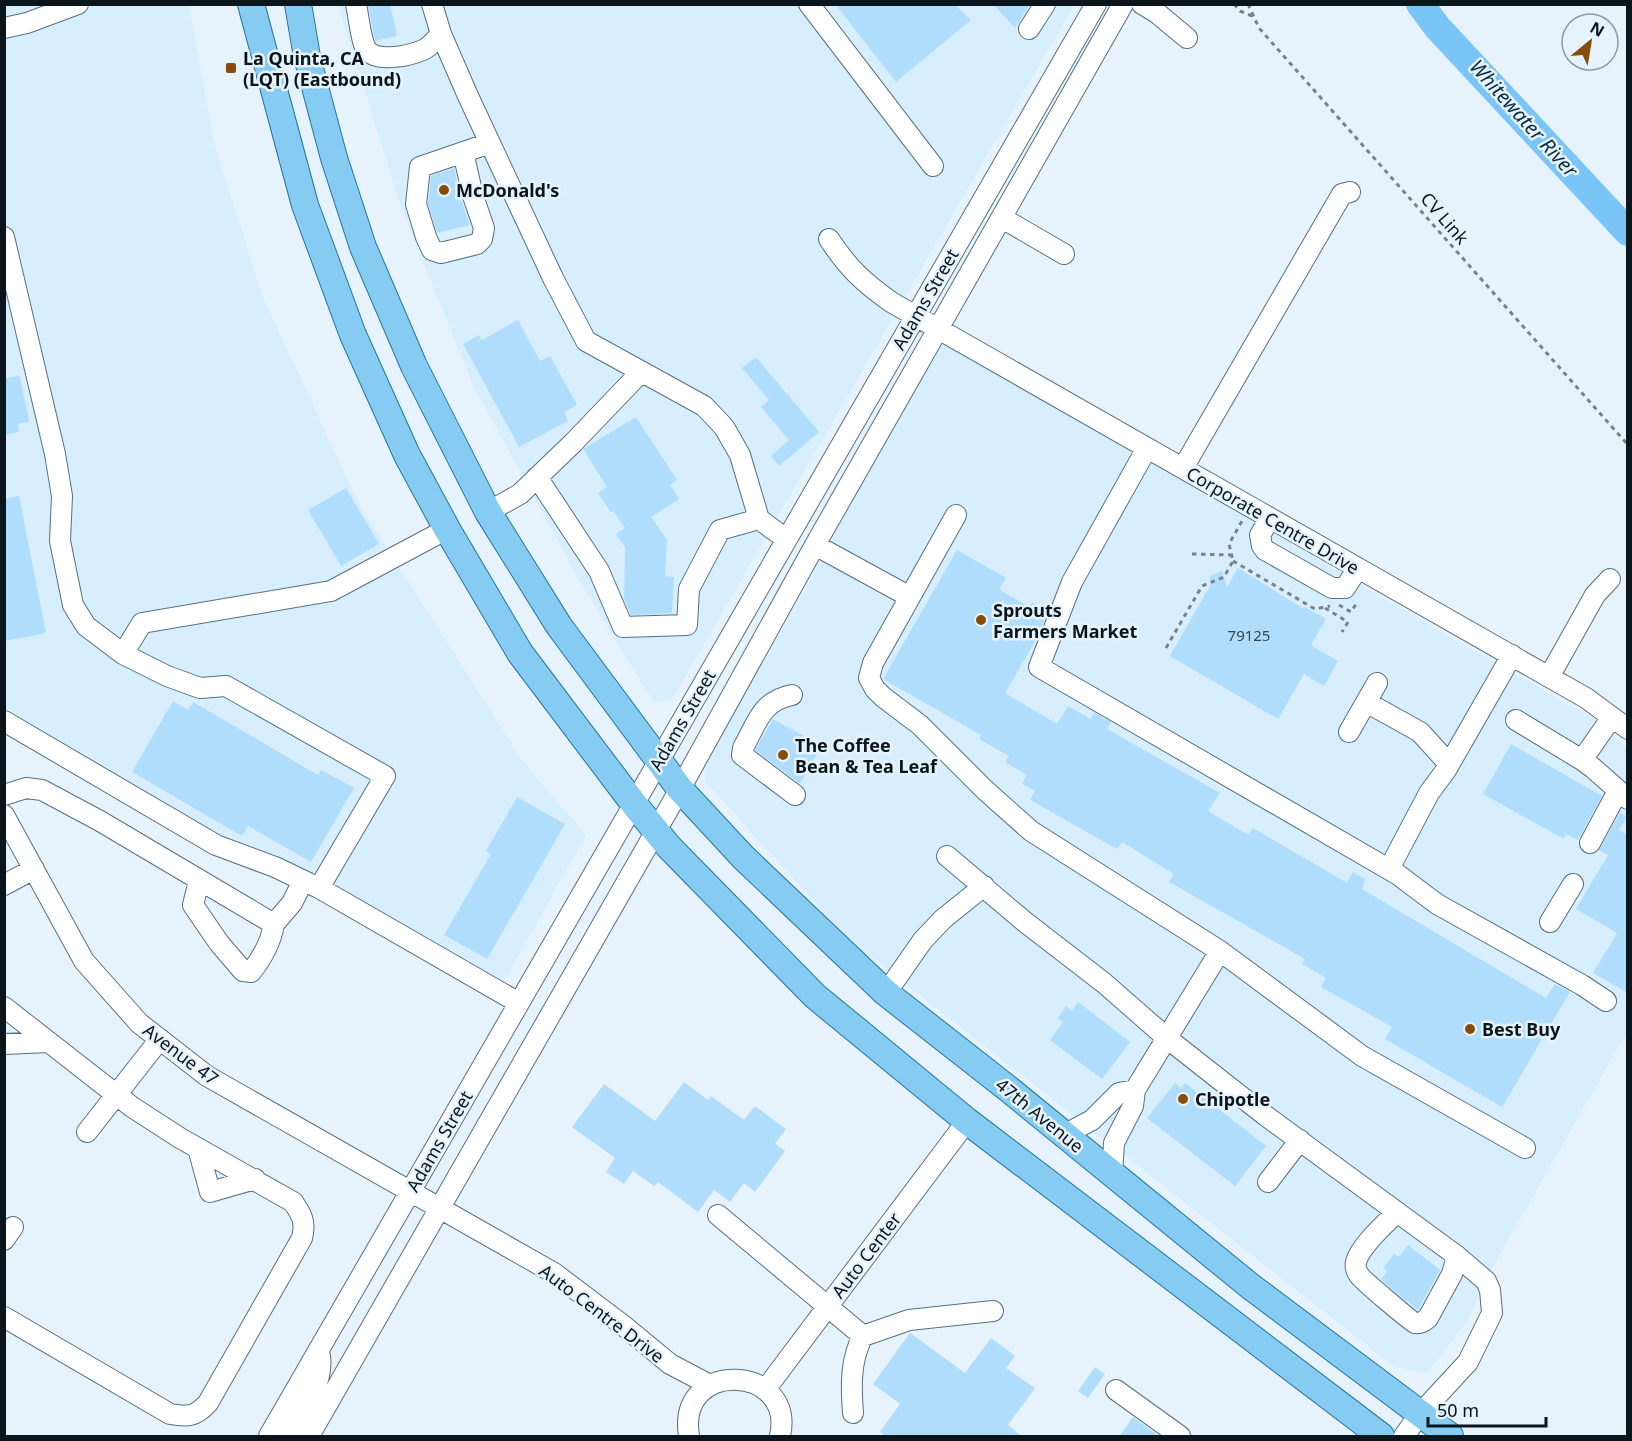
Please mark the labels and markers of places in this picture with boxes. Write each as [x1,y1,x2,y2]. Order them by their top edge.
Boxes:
place label: La Quinta, CA (LQT) (Eastbound) [243,46,401,91]
marker: La Quinta, CA (LQT) (Eastbound) [224,61,238,75]
place label: McDonald's [456,178,559,202]
marker: McDonald's [437,183,451,197]
place label: Sprouts Farmers Market [993,598,1137,643]
marker: Sprouts Farmers Market [974,613,988,627]
place label: The Coffee Bean & Tea Leaf [795,733,938,778]
marker: The Coffee Bean & Tea Leaf [776,748,790,762]
place label: Best Buy [1482,1017,1561,1041]
marker: Best Buy [1463,1022,1477,1036]
place label: Chipotle [1195,1087,1270,1111]
marker: Chipotle [1176,1092,1190,1106]

